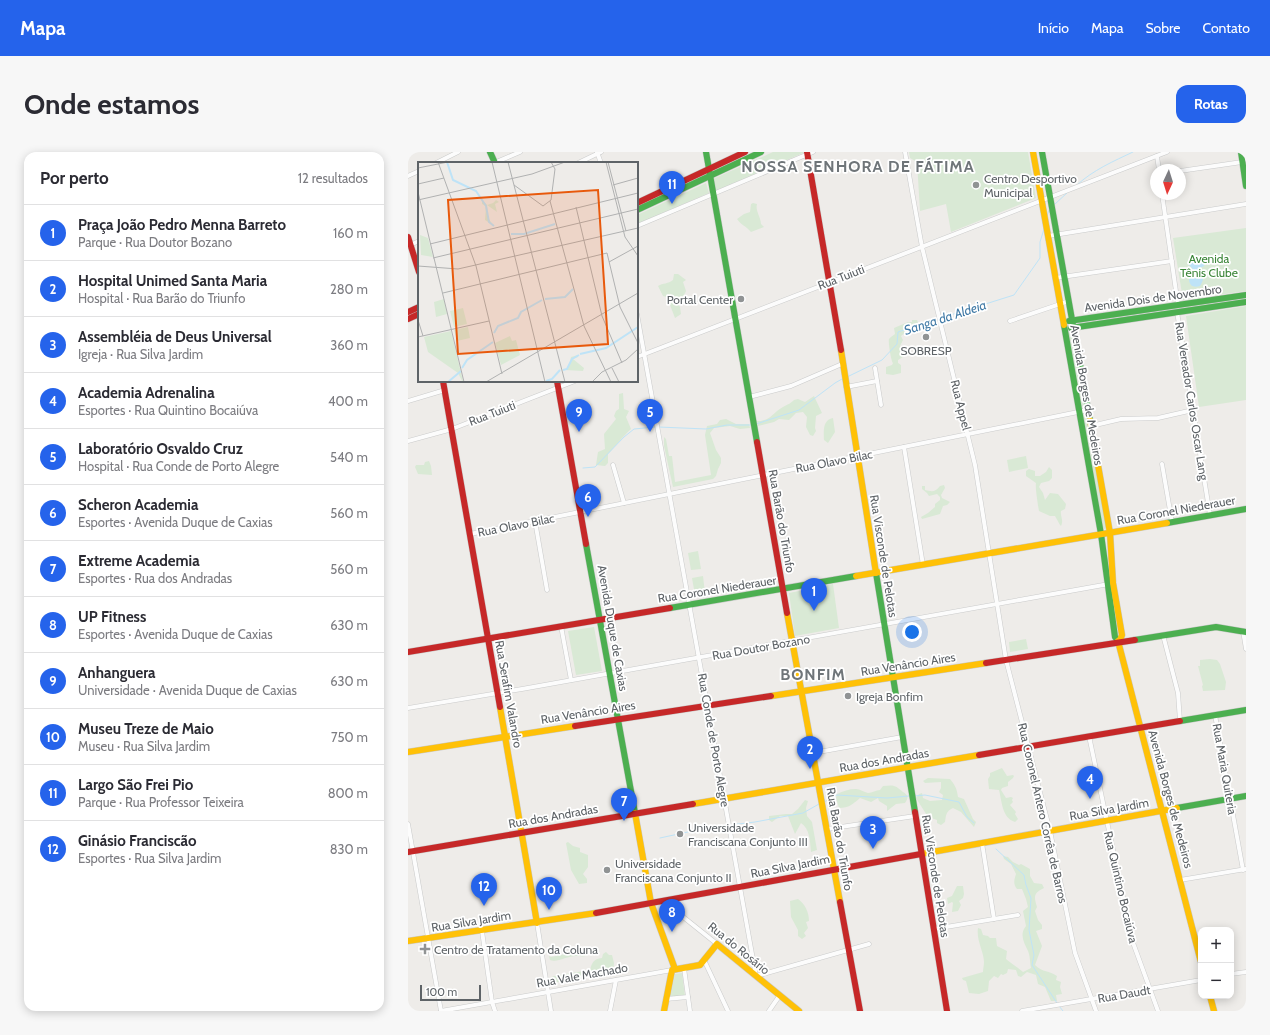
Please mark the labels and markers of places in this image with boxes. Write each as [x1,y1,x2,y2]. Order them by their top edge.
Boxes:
pin: 11 [659,171,685,204]
place label: Centro Desportivo Municipal [984,171,1077,200]
marker: Centro Desportivo Municipal [971,180,981,190]
place label: Portal Center [667,292,733,307]
marker: Portal Center [736,294,746,304]
marker: SOBRESP [921,332,931,342]
place label: SOBRESP [900,343,952,358]
pin: 9 [566,399,592,432]
pin: 5 [637,399,663,432]
pin: 6 [575,484,601,517]
pin: 1 [801,578,827,611]
place label: Igreja Bonfim [856,689,923,704]
marker: Igreja Bonfim [843,691,853,701]
pin: 2 [797,736,823,769]
pin: 4 [1077,766,1103,799]
pin: 7 [611,788,637,821]
pin: 3 [860,816,886,849]
place label: Universidade Franciscana Conjunto III [688,820,808,849]
marker: Universidade Franciscana Conjunto III [675,829,685,839]
place label: Universidade Franciscana Conjunto II [615,856,732,885]
marker: Universidade Franciscana Conjunto II [602,865,612,875]
pin: 12 [471,873,497,906]
pin: 10 [536,877,562,910]
pin: 8 [659,899,685,932]
place label: Centro de Tratamento da Coluna [434,942,598,957]
marker: Centro de Tratamento da Coluna [419,943,431,955]

